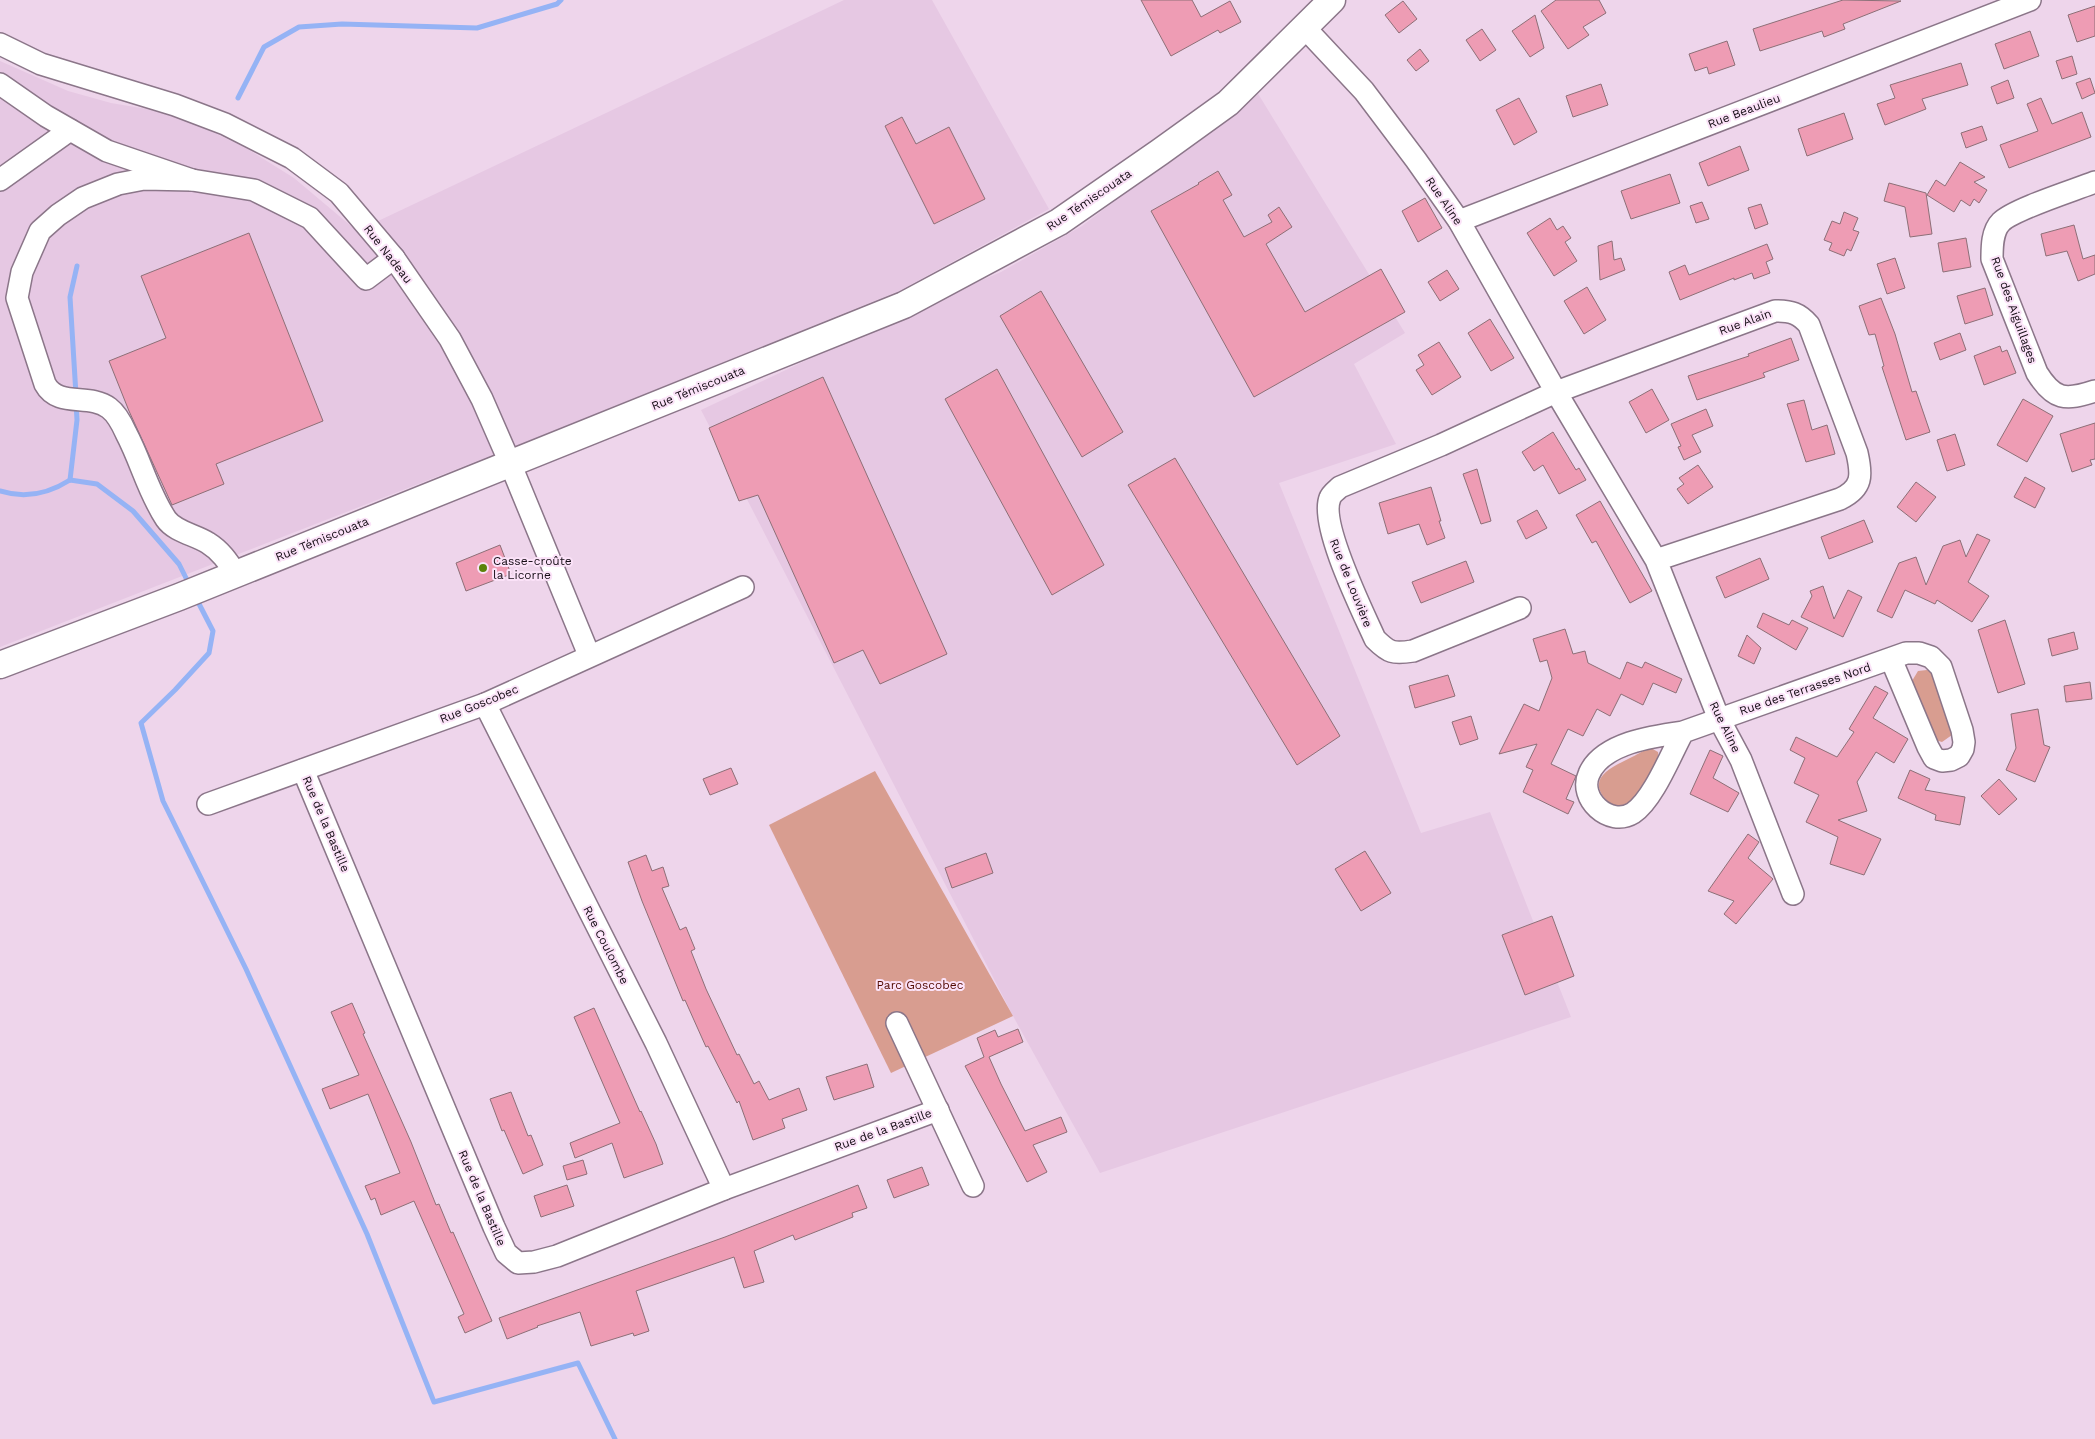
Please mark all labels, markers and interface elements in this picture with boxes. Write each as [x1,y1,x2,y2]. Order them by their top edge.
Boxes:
street label: Rue Beaulieu [1706,91,1782,131]
street label: Rue Témiscouata [1044,166,1134,234]
street label: Rue Aline [1423,174,1465,228]
street label: Rue Nadeau [361,222,415,286]
street label: Rue des Aiguillages [1988,255,2040,365]
street label: Rue Alain [1717,306,1773,338]
street label: Rue Témiscouata [649,363,747,413]
street label: Rue Témiscouata [273,514,371,564]
street label: Rue de Louvière [1327,537,1375,629]
place label: Casse-croûte la Licorne [493,554,572,582]
marker: Casse-croûte la Licorne [477,562,489,574]
street label: Rue des Terrasses Nord [1737,660,1873,718]
street label: Rue Goscobec [438,682,521,726]
street label: Rue Aline [1707,699,1743,755]
street label: Rue de la Bastille [300,774,353,874]
street label: Rue Coulombe [580,904,632,986]
park label: Parc Goscobec [877,978,964,992]
street label: Rue de la Bastille [832,1106,934,1154]
street label: Rue de la Bastille [456,1148,509,1248]

